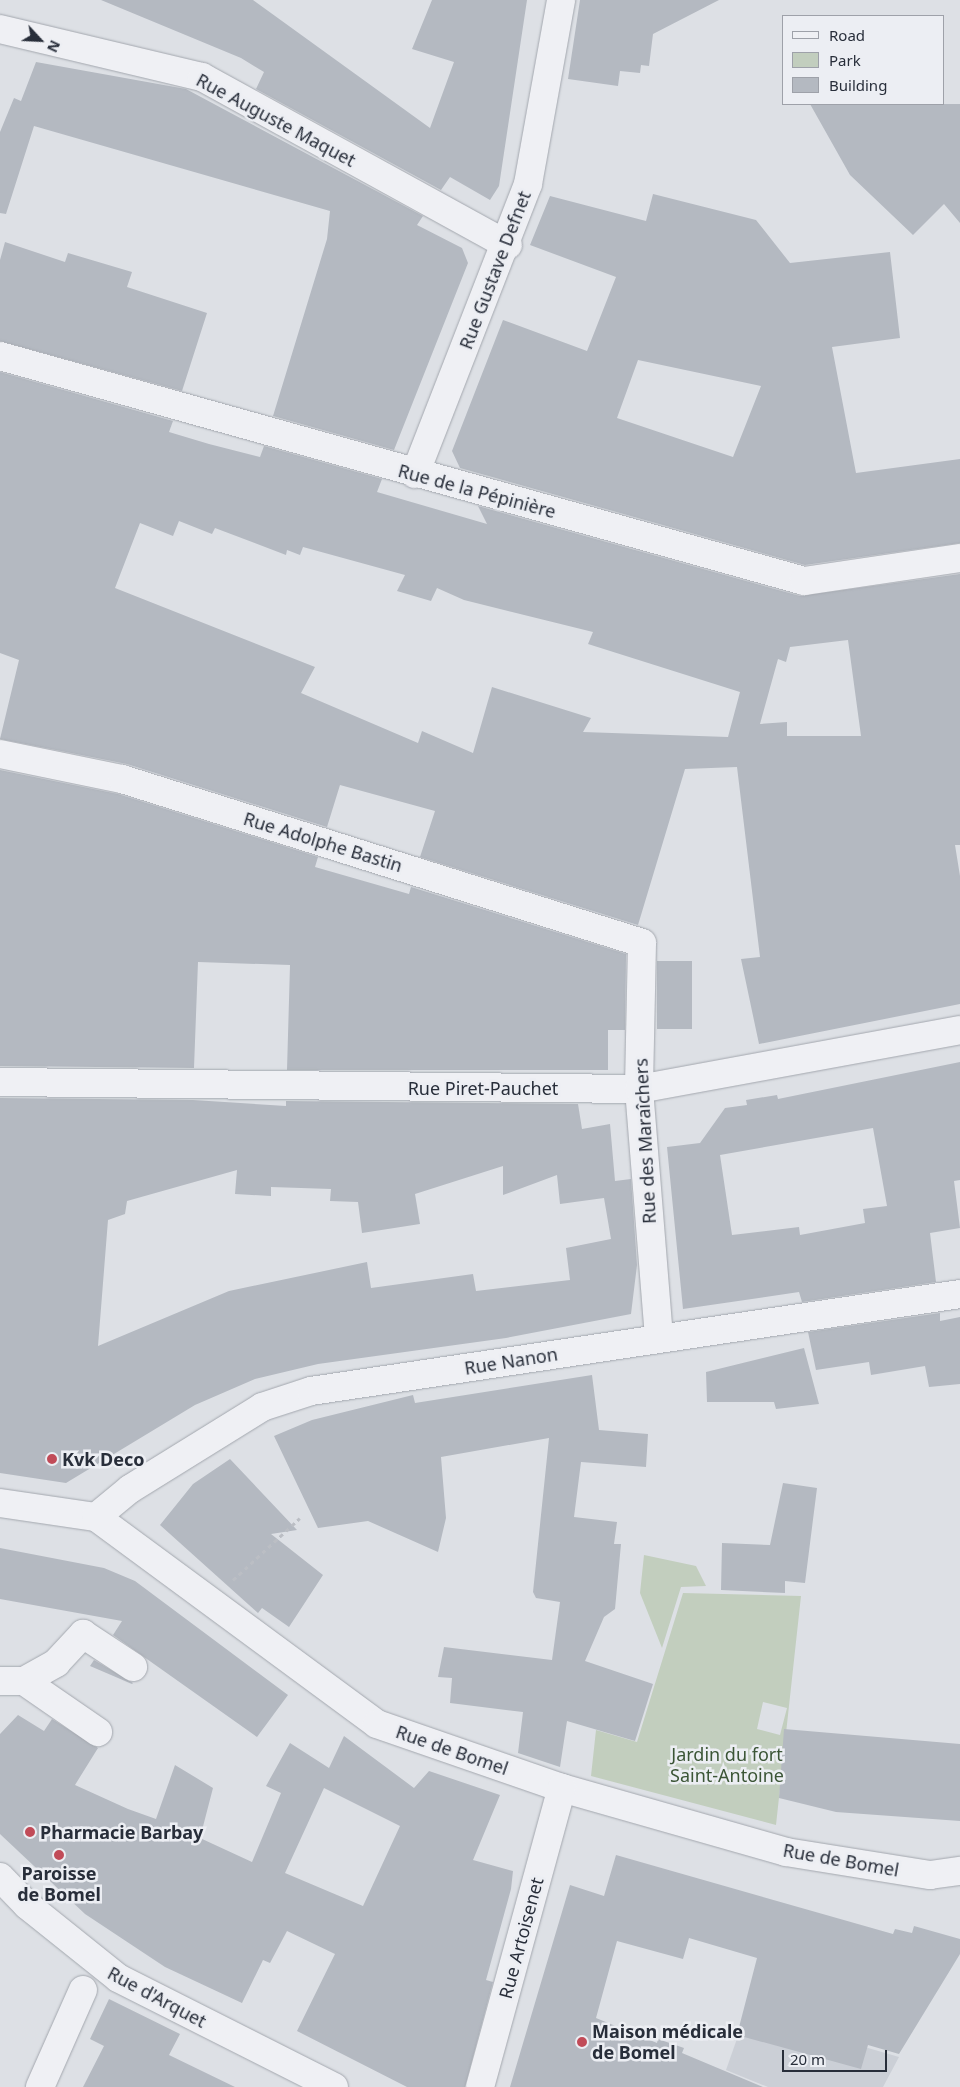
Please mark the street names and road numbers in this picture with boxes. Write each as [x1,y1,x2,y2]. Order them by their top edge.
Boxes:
street label: Rue Auguste Maquet [193,69,359,171]
street label: Rue Gustave Defnet [455,188,535,352]
street label: Rue de la Pépinière [396,460,558,522]
street label: Rue Adolphe Bastin [241,808,405,876]
street label: Rue des Maraîchers [630,1058,660,1224]
street label: Rue Piret-Pauchet [408,1077,558,1099]
street label: Rue Nanon [463,1343,559,1379]
street label: Rue de Bomel [393,1721,511,1779]
street label: Rue de Bomel [781,1839,901,1881]
street label: Rue Artoisenet [494,1875,548,2001]
street label: Rue d'Arquet [104,1962,210,2032]

